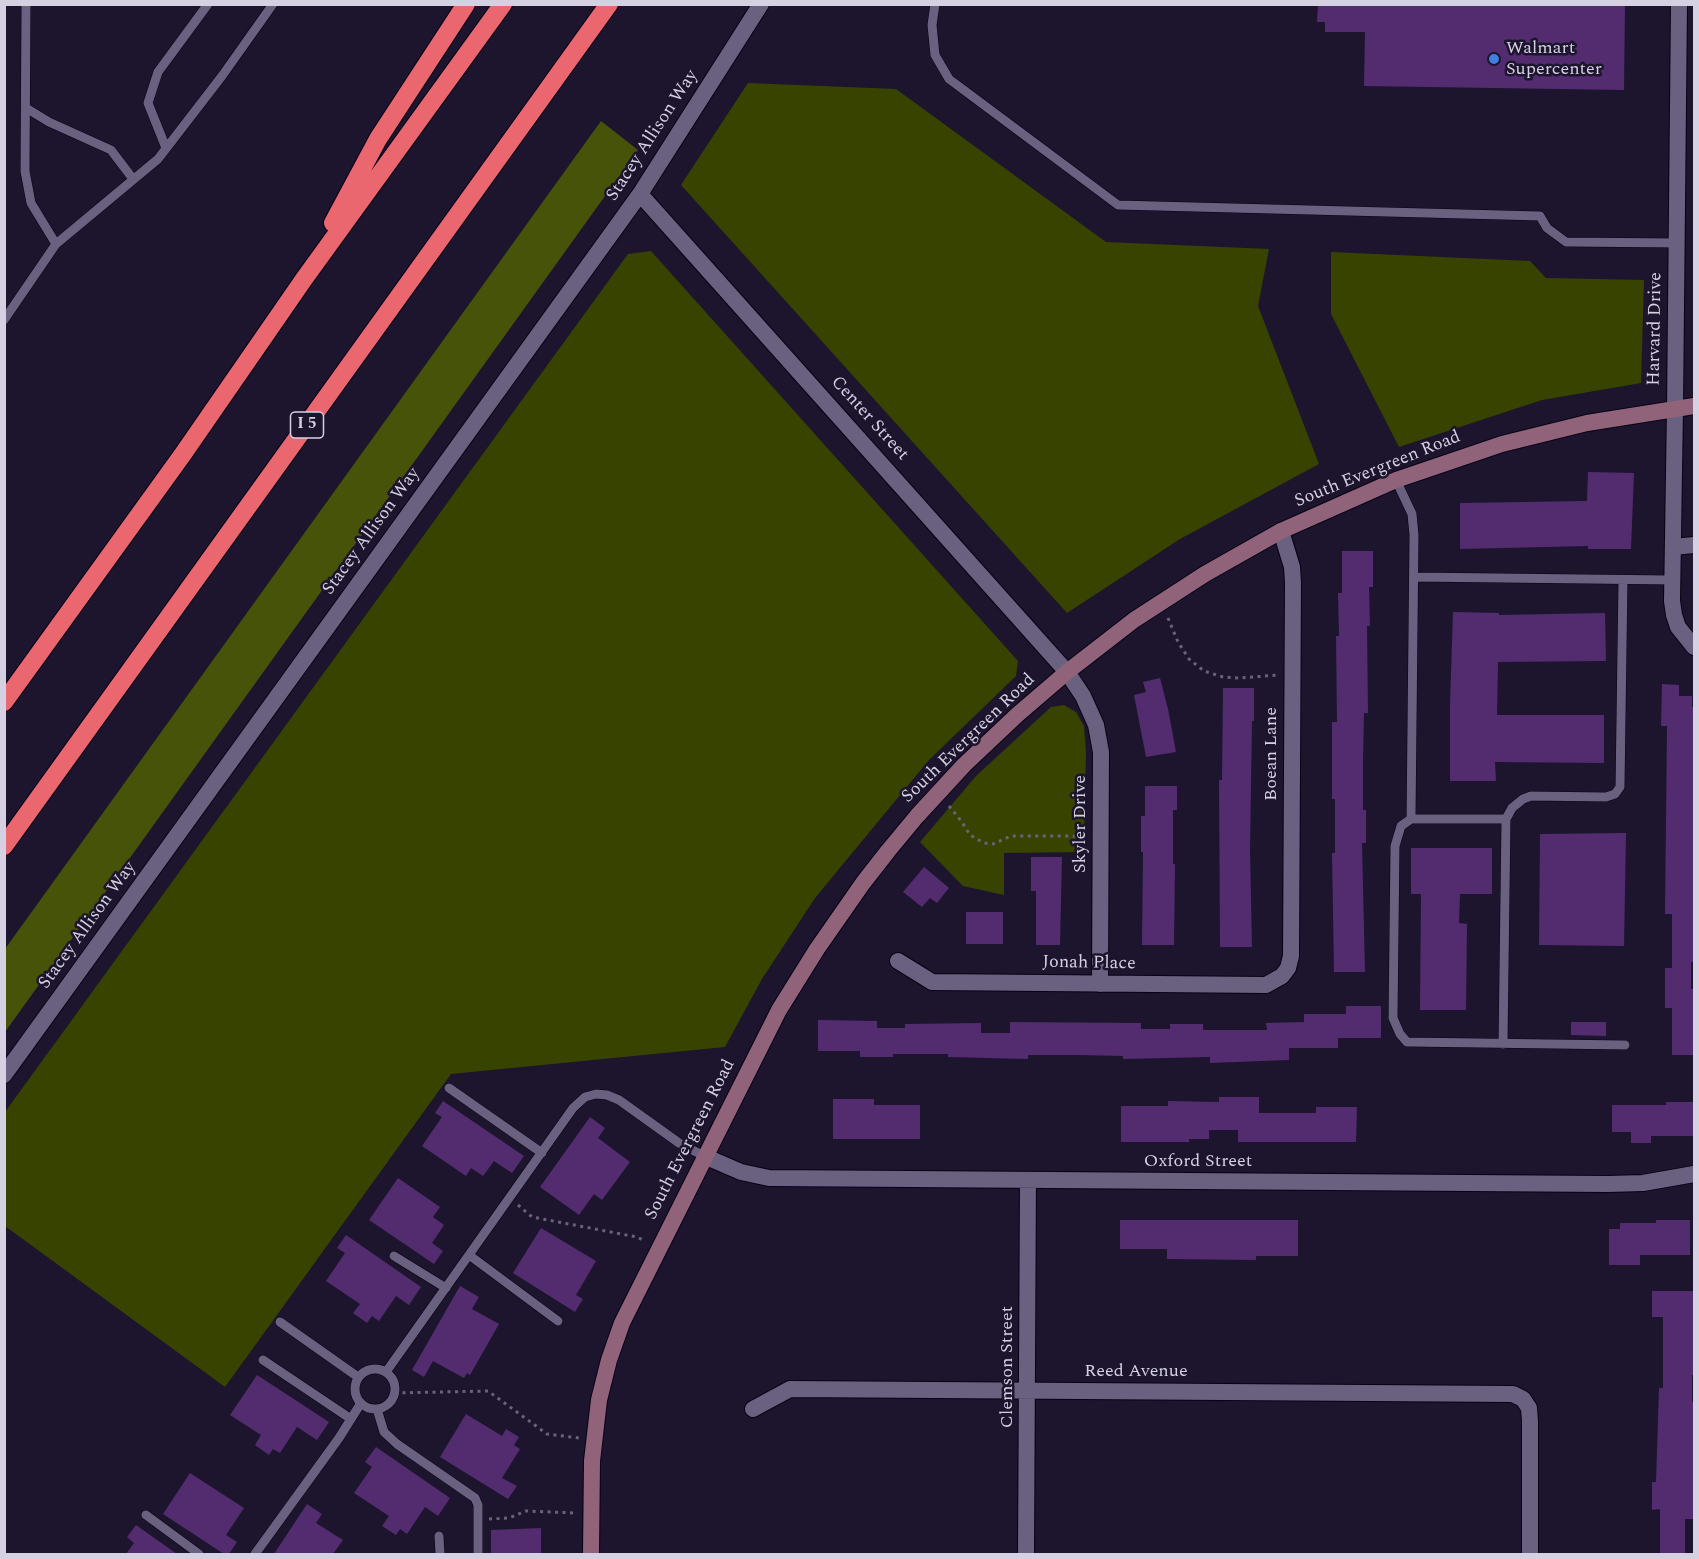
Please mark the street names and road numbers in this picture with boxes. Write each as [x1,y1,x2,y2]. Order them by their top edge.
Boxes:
street label: Stacey Allison Way [603,66,703,206]
street label: Harvard Drive [1644,272,1668,386]
street label: Center Street [825,372,913,466]
road number: I 5 [290,412,324,438]
street label: South Evergreen Road [1292,427,1464,513]
street label: Stacey Allison Way [319,464,425,600]
street label: South Evergreen Road [898,670,1040,808]
street label: Boean Lane [1261,707,1283,801]
street label: Skyler Drive [1070,775,1092,873]
street label: Stacey Allison Way [35,858,141,994]
street label: Jonah Place [1042,952,1136,976]
street label: South Evergreen Road [641,1056,741,1224]
street label: Oxford Street [1144,1151,1252,1173]
street label: Clemson Street [997,1306,1019,1428]
street label: Reed Avenue [1084,1361,1188,1383]

